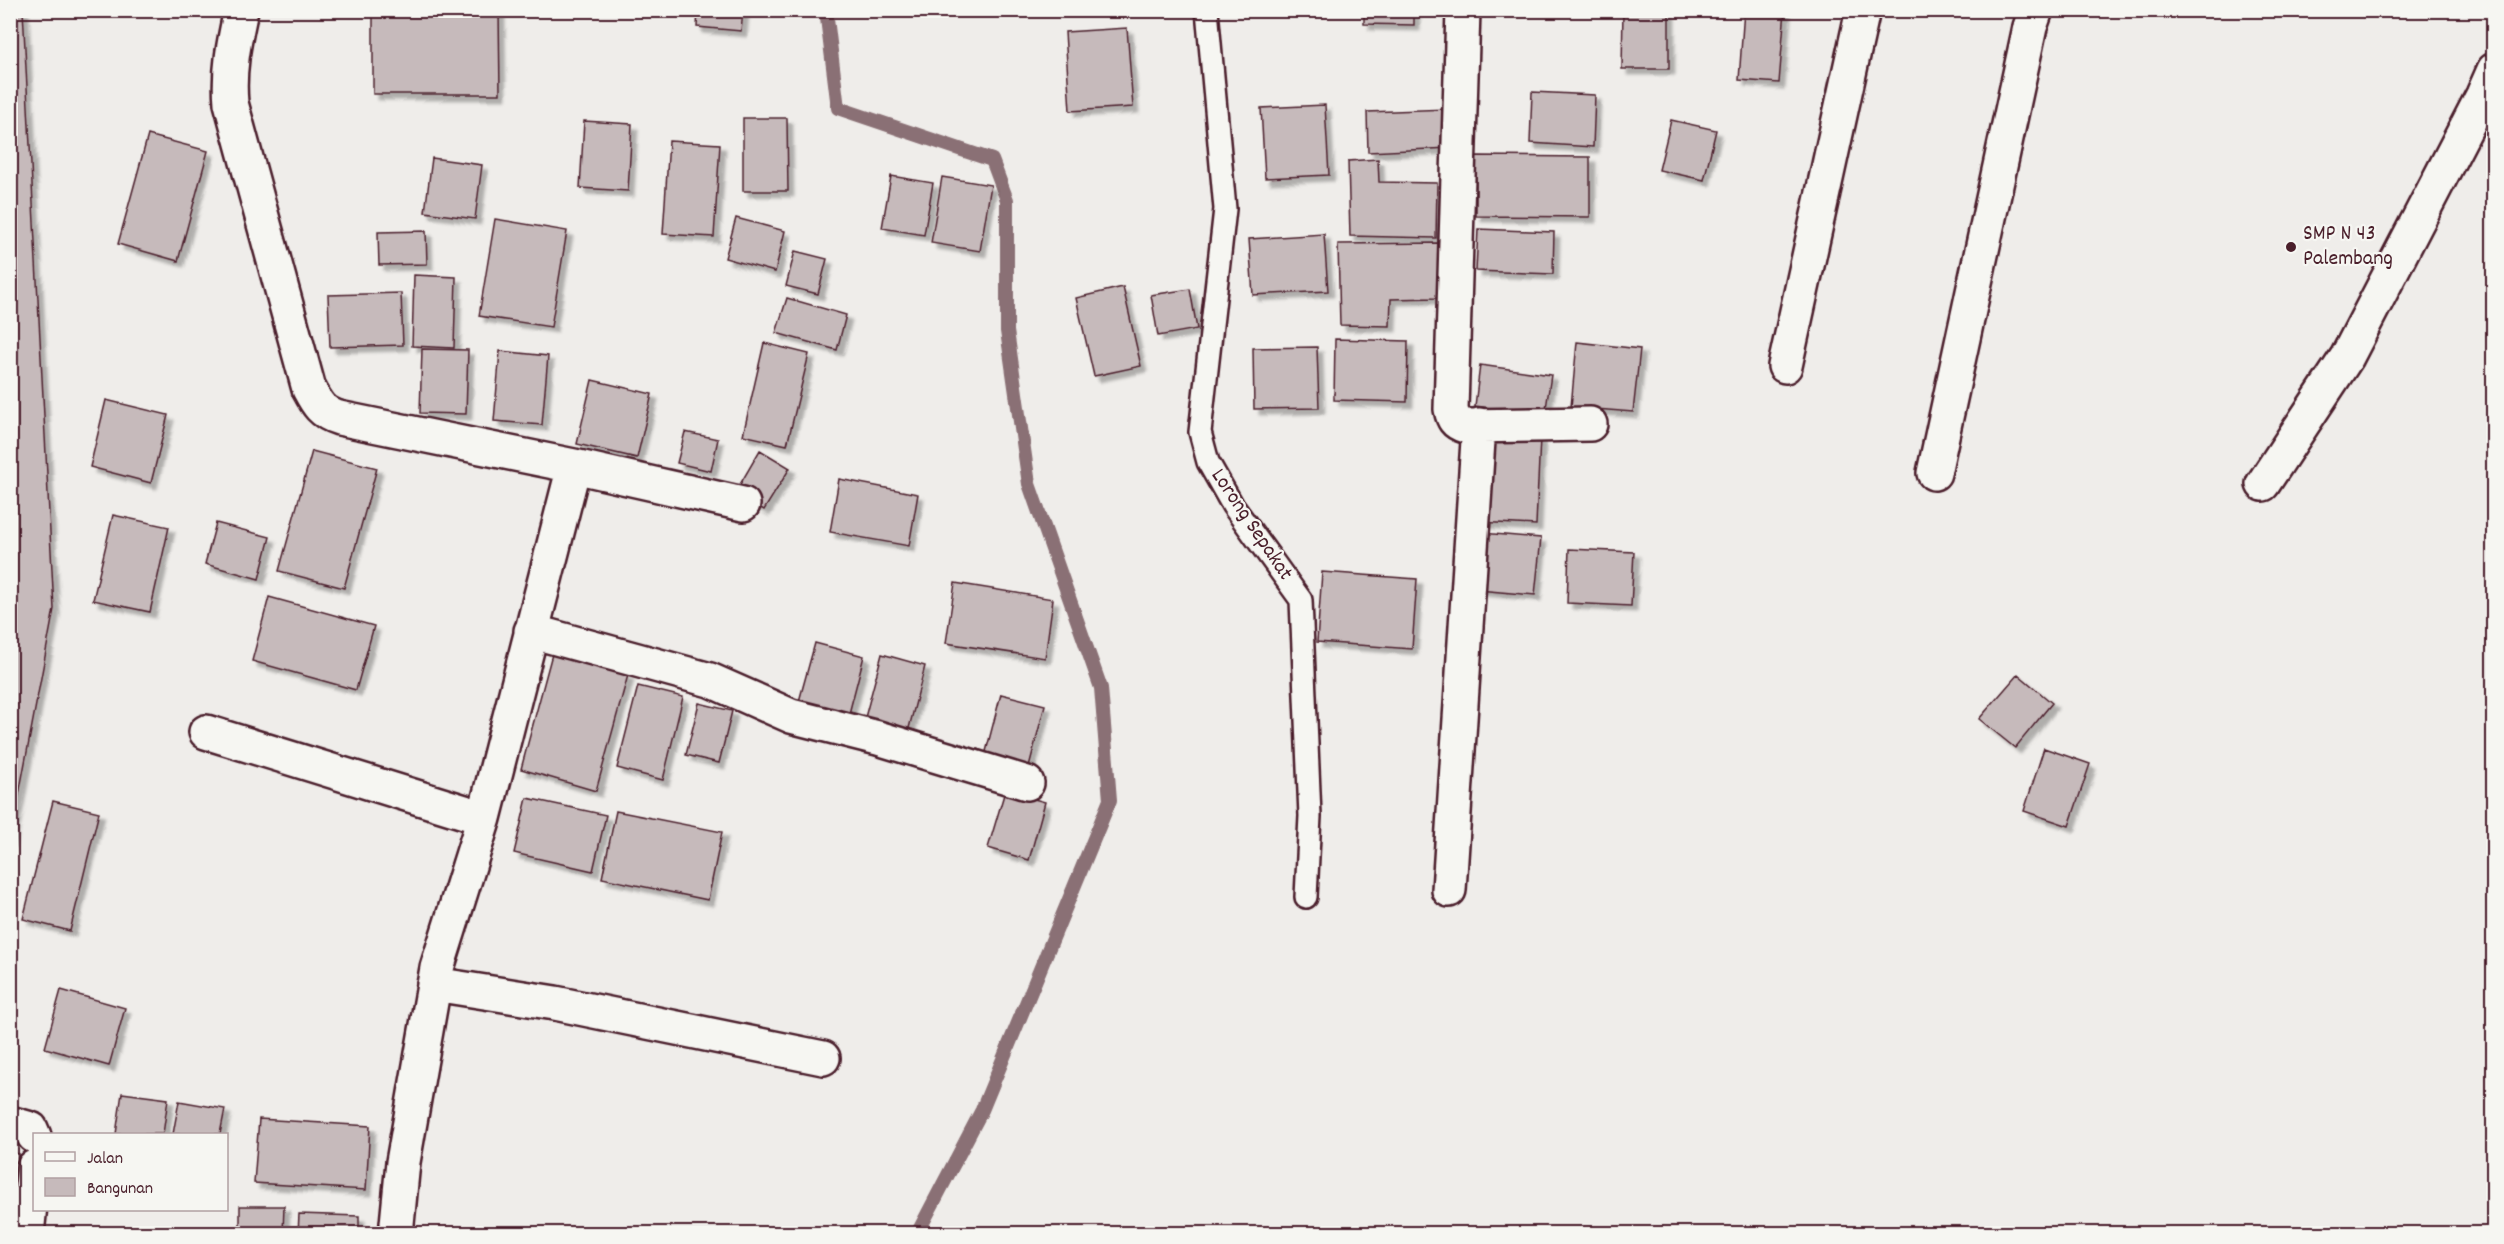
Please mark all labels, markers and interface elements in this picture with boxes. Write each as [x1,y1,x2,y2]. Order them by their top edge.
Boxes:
place label: SMP N 43 Palembang [2303,219,2393,275]
marker: SMP N 43 Palembang [2284,240,2298,254]
street label: Lorong Sepakat [1202,463,1300,587]
legend [33,1133,228,1211]
text: Jalan [87,1147,123,1172]
text: Bangunan [87,1177,153,1202]

